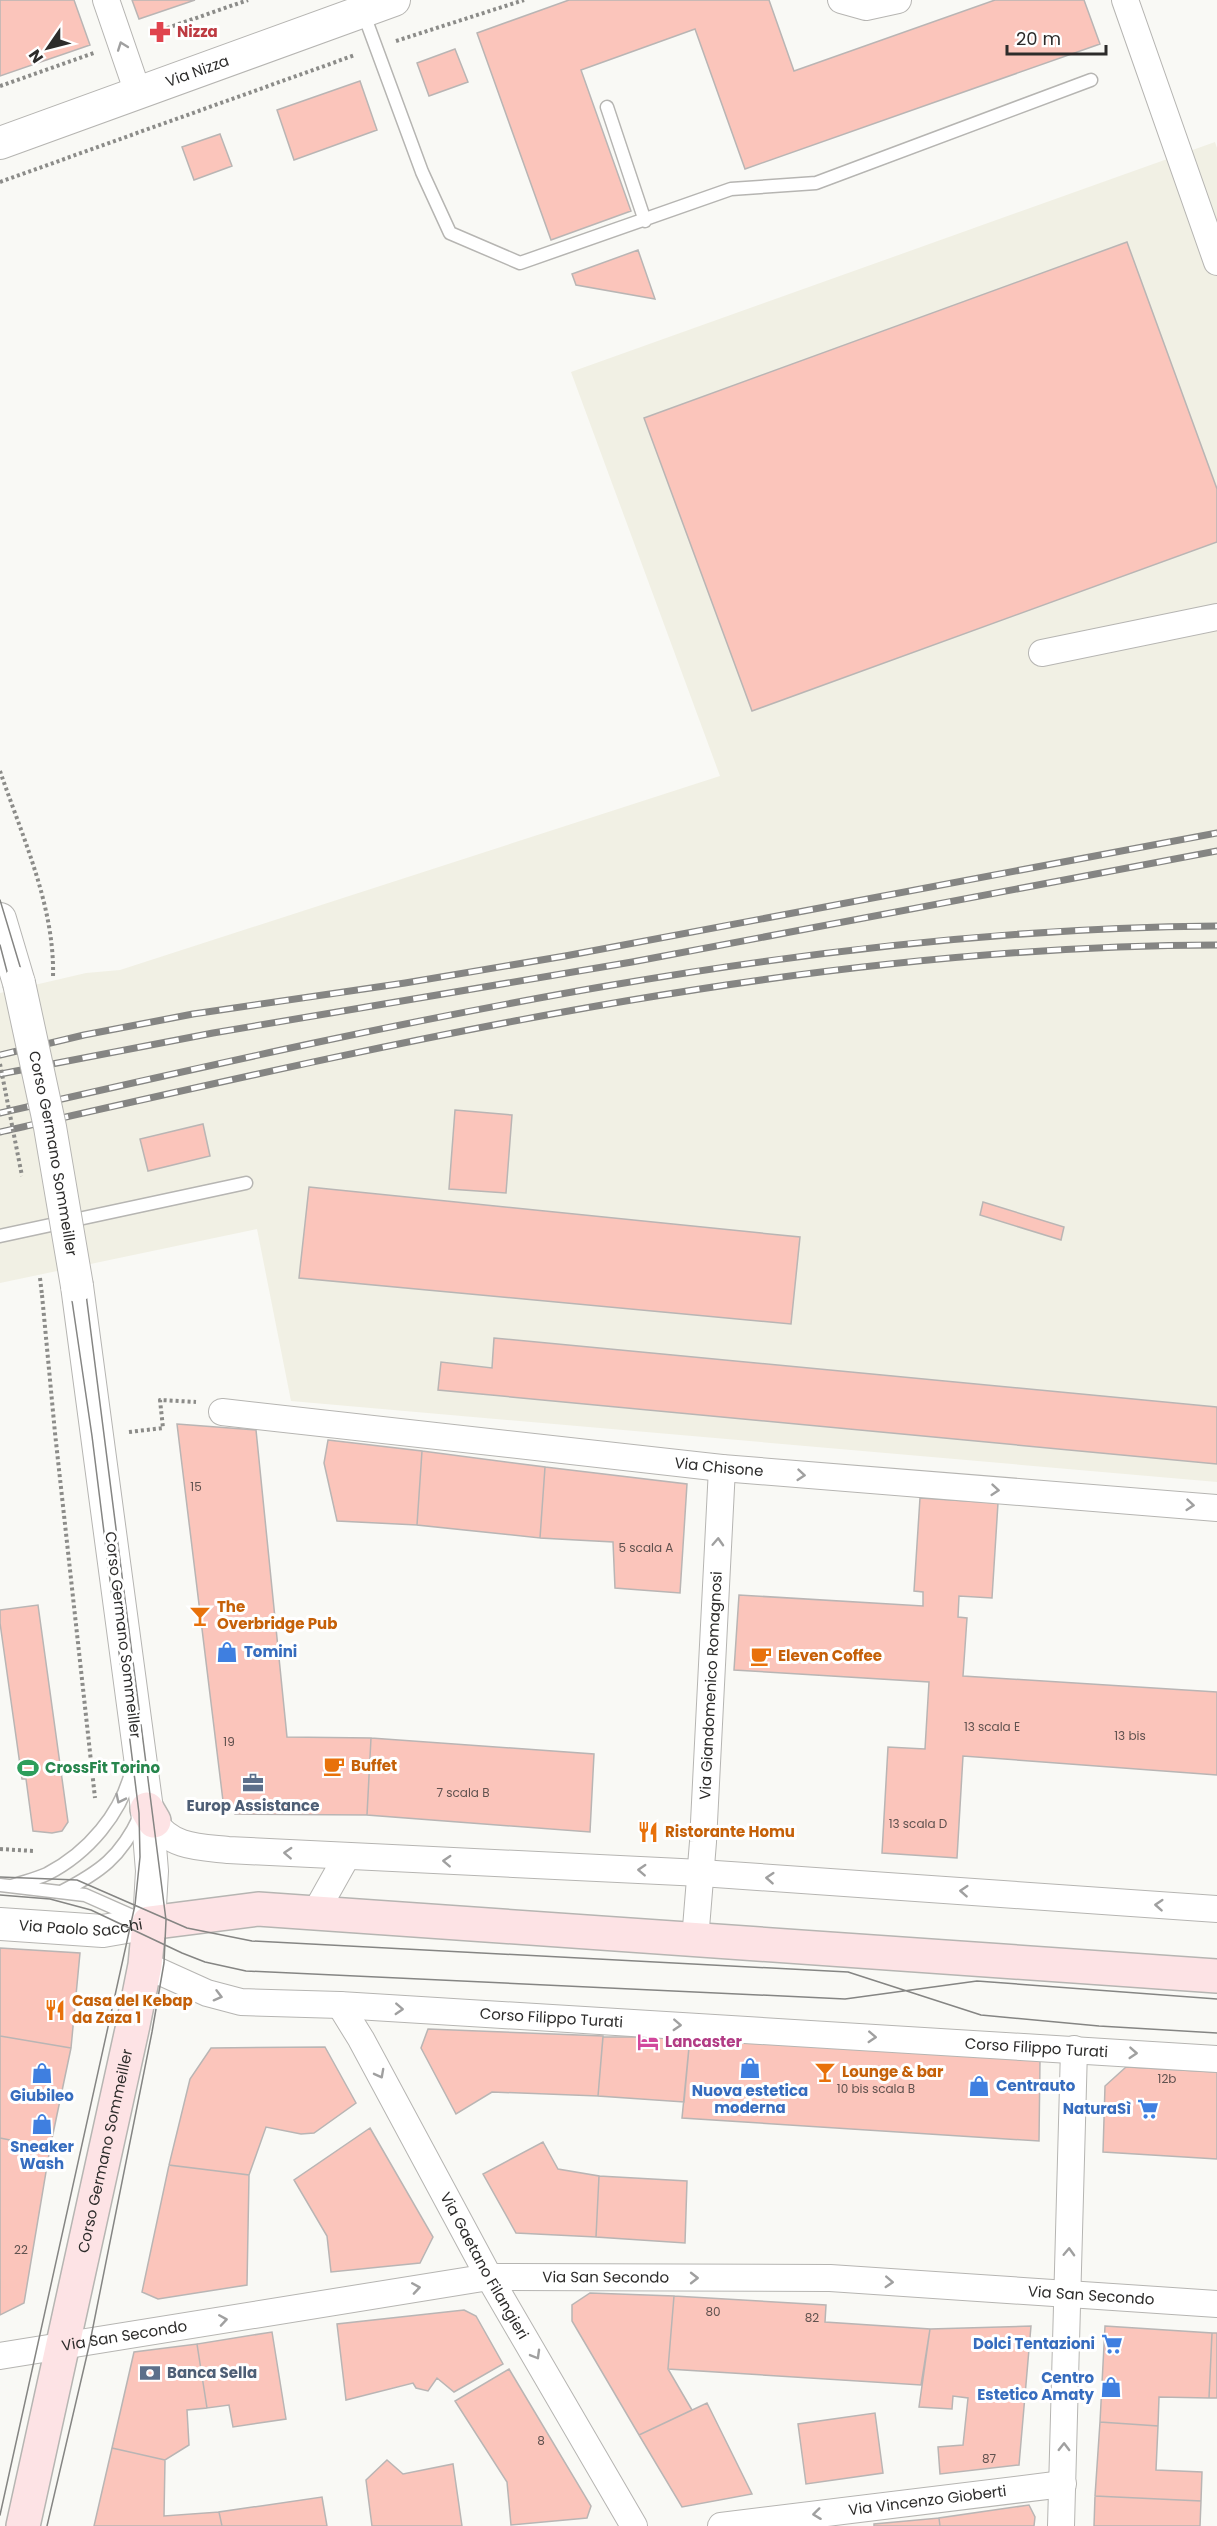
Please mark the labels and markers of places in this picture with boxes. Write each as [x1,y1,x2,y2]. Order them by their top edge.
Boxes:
pharmacy icon: Nizza [148,20,172,44]
place label: Nizza [177,21,218,42]
place label: The Overbridge Pub [217,1596,337,1634]
bar icon: The Overbridge Pub [188,1604,212,1628]
shop icon: Tomini [215,1640,239,1664]
place label: Tomini [244,1641,297,1662]
cafe icon: Eleven Coffee [749,1644,773,1668]
place label: Eleven Coffee [778,1645,882,1666]
cafe icon: Buffet [322,1754,346,1778]
place label: Buffet [351,1755,397,1776]
sports icon: CrossFit Torino [16,1756,40,1780]
place label: CrossFit Torino [45,1757,160,1778]
office icon: Europ Assistance [241,1771,265,1795]
place label: Europ Assistance [187,1795,319,1816]
restaurant icon: Ristorante Homu [636,1820,660,1844]
place label: Ristorante Homu [665,1821,795,1842]
place label: Casa del Kebap da Zaza 1 [72,1990,193,2028]
restaurant icon: Casa del Kebap da Zaza 1 [43,1998,67,2022]
hotel icon: Lancaster [636,2030,660,2054]
place label: Lancaster [665,2031,742,2052]
shop icon: Nuova estetica moderna [738,2056,762,2080]
bar icon: Lounge & bar [813,2060,837,2084]
shop icon: Giubileo [30,2061,54,2085]
place label: Lounge & bar [842,2061,944,2082]
shop icon: Centrauto [967,2074,991,2098]
place label: Centrauto [996,2075,1076,2096]
place label: Nuova estetica moderna [692,2080,808,2118]
place label: Giubileo [10,2085,74,2106]
supermarket icon: NaturaSì [1136,2097,1160,2121]
place label: NaturaSì [1063,2098,1131,2119]
shop icon: Sneaker Wash [30,2112,54,2136]
place label: Sneaker Wash [10,2136,74,2174]
supermarket icon: Dolci Tentazioni [1100,2332,1124,2356]
place label: Dolci Tentazioni [973,2333,1095,2354]
bank icon: Banca Sella [138,2361,162,2385]
place label: Banca Sella [167,2362,257,2383]
place label: Centro Estetico Amaty [977,2367,1095,2405]
shop icon: Centro Estetico Amaty [1099,2375,1123,2399]

